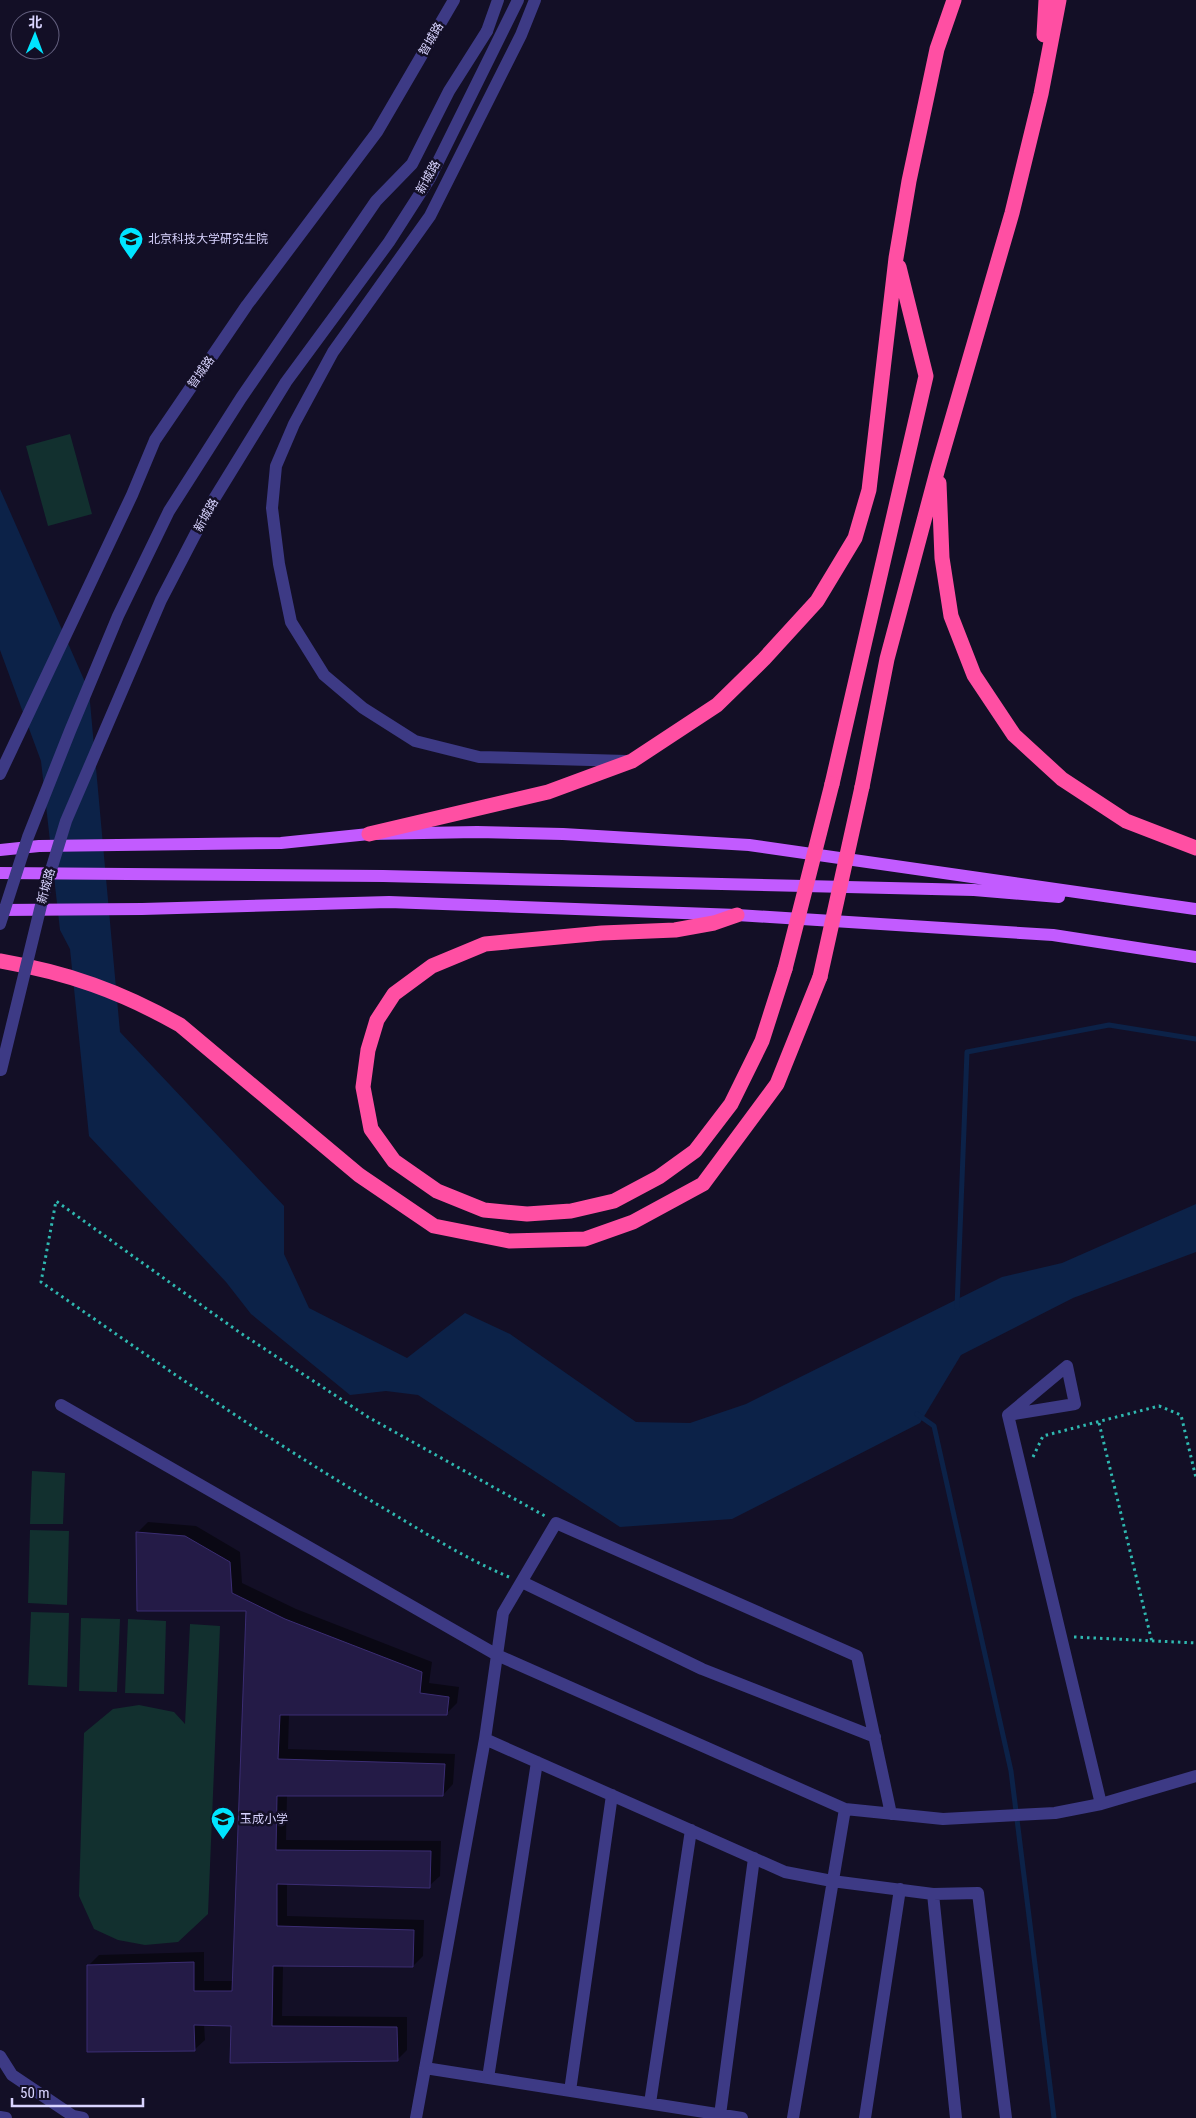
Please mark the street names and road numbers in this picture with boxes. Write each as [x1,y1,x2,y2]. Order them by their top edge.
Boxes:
street label: 智城路 [416,20,446,58]
street label: 新城路 [413,158,443,196]
street label: 智城路 [185,353,217,391]
street label: 新城路 [191,496,221,534]
street label: 新城路 [34,867,58,905]

